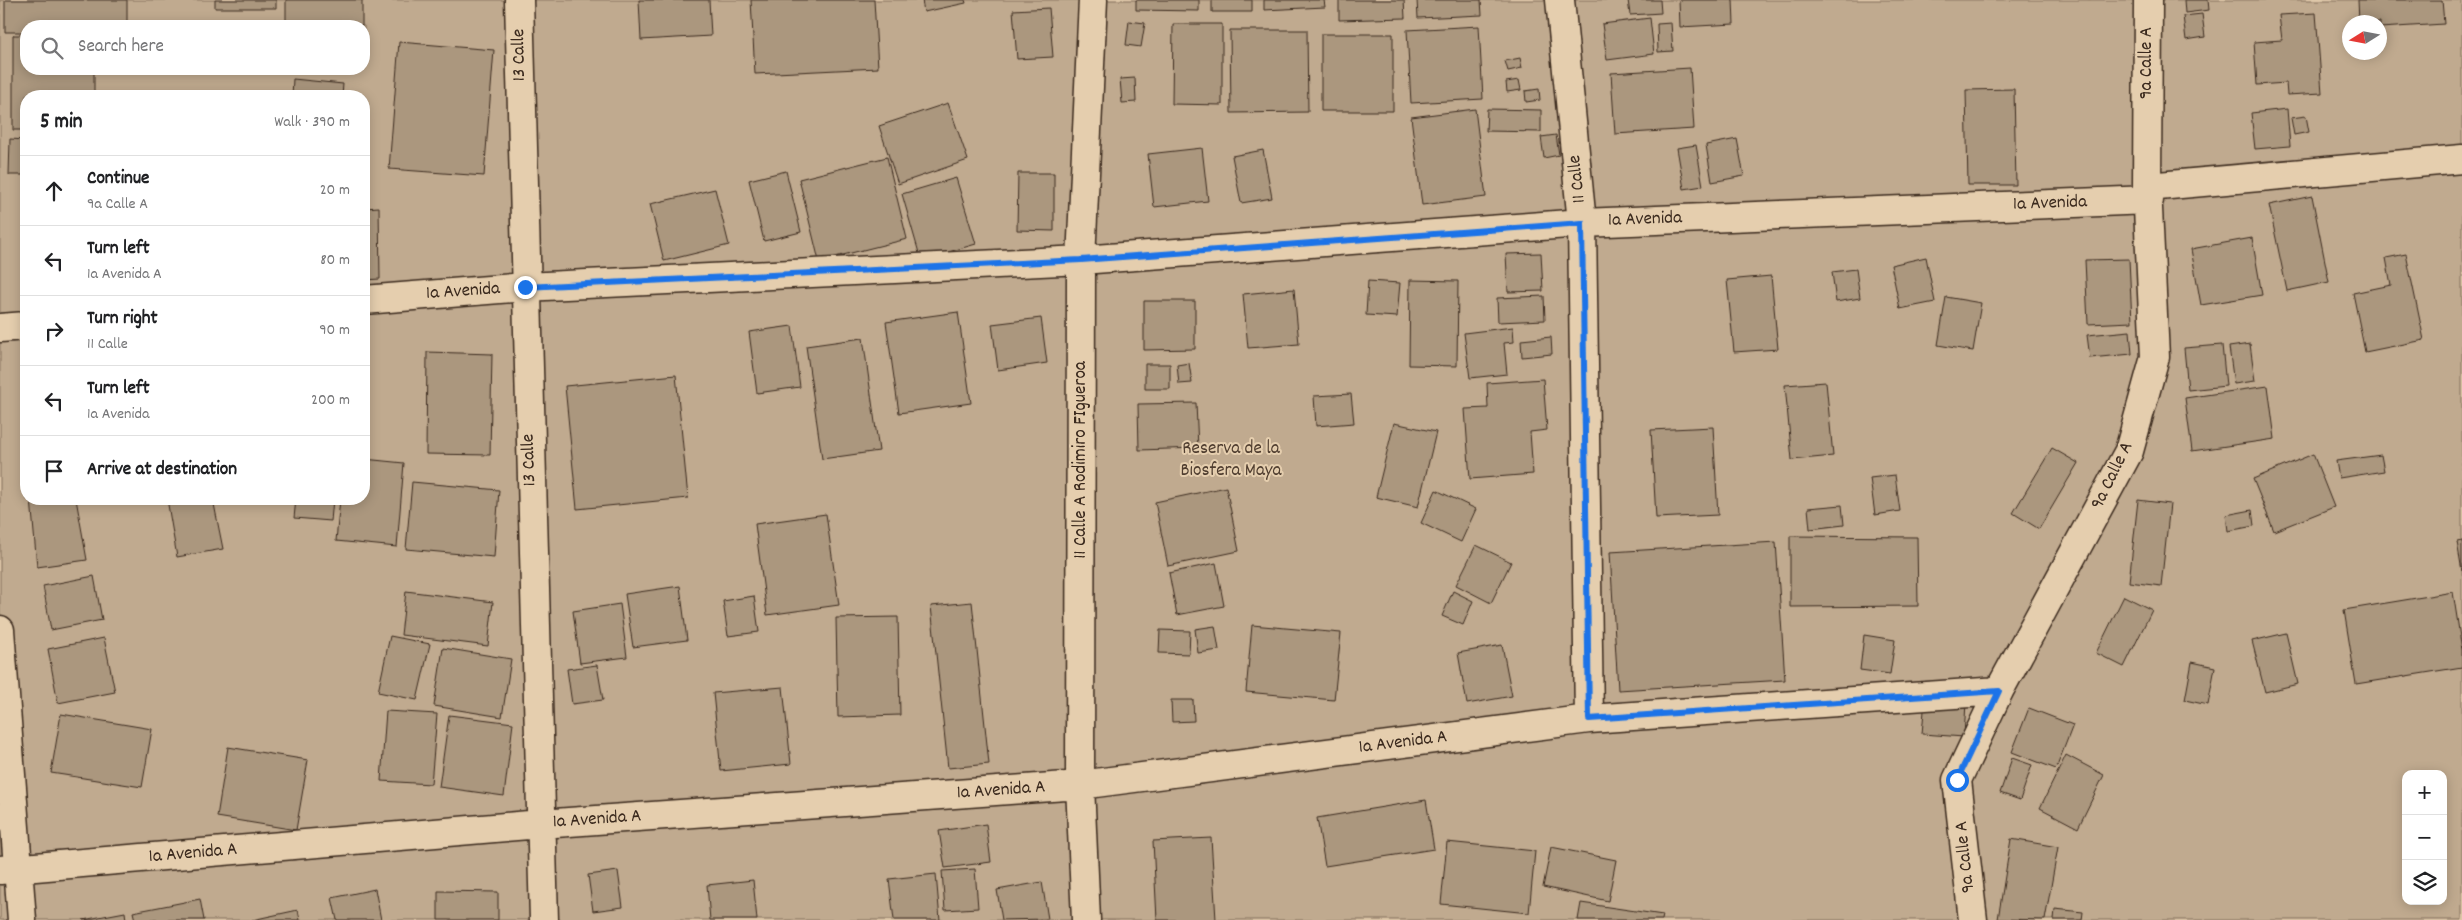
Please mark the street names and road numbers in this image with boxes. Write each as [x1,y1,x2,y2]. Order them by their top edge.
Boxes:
street label: 9a Calle A [2134,27,2161,99]
street label: 13 Calle [506,28,534,82]
street label: 11 Calle [1562,154,1594,204]
street label: 1a Avenida [2012,189,2089,219]
street label: 1a Avenida [1607,205,1684,235]
street label: 1a Avenida [425,276,502,308]
street label: 11 Calle A Rodimiro FIgueroa [1068,360,1095,559]
street label: 13 Calle [516,433,544,487]
street label: 9a Calle A [2085,438,2141,514]
street label: 1a Avenida A [1357,724,1449,762]
street label: 1a Avenida A [956,774,1046,808]
street label: 1a Avenida A [552,803,642,837]
street label: 9a Calle A [1949,820,1983,894]
street label: 1a Avenida A [148,837,238,871]

